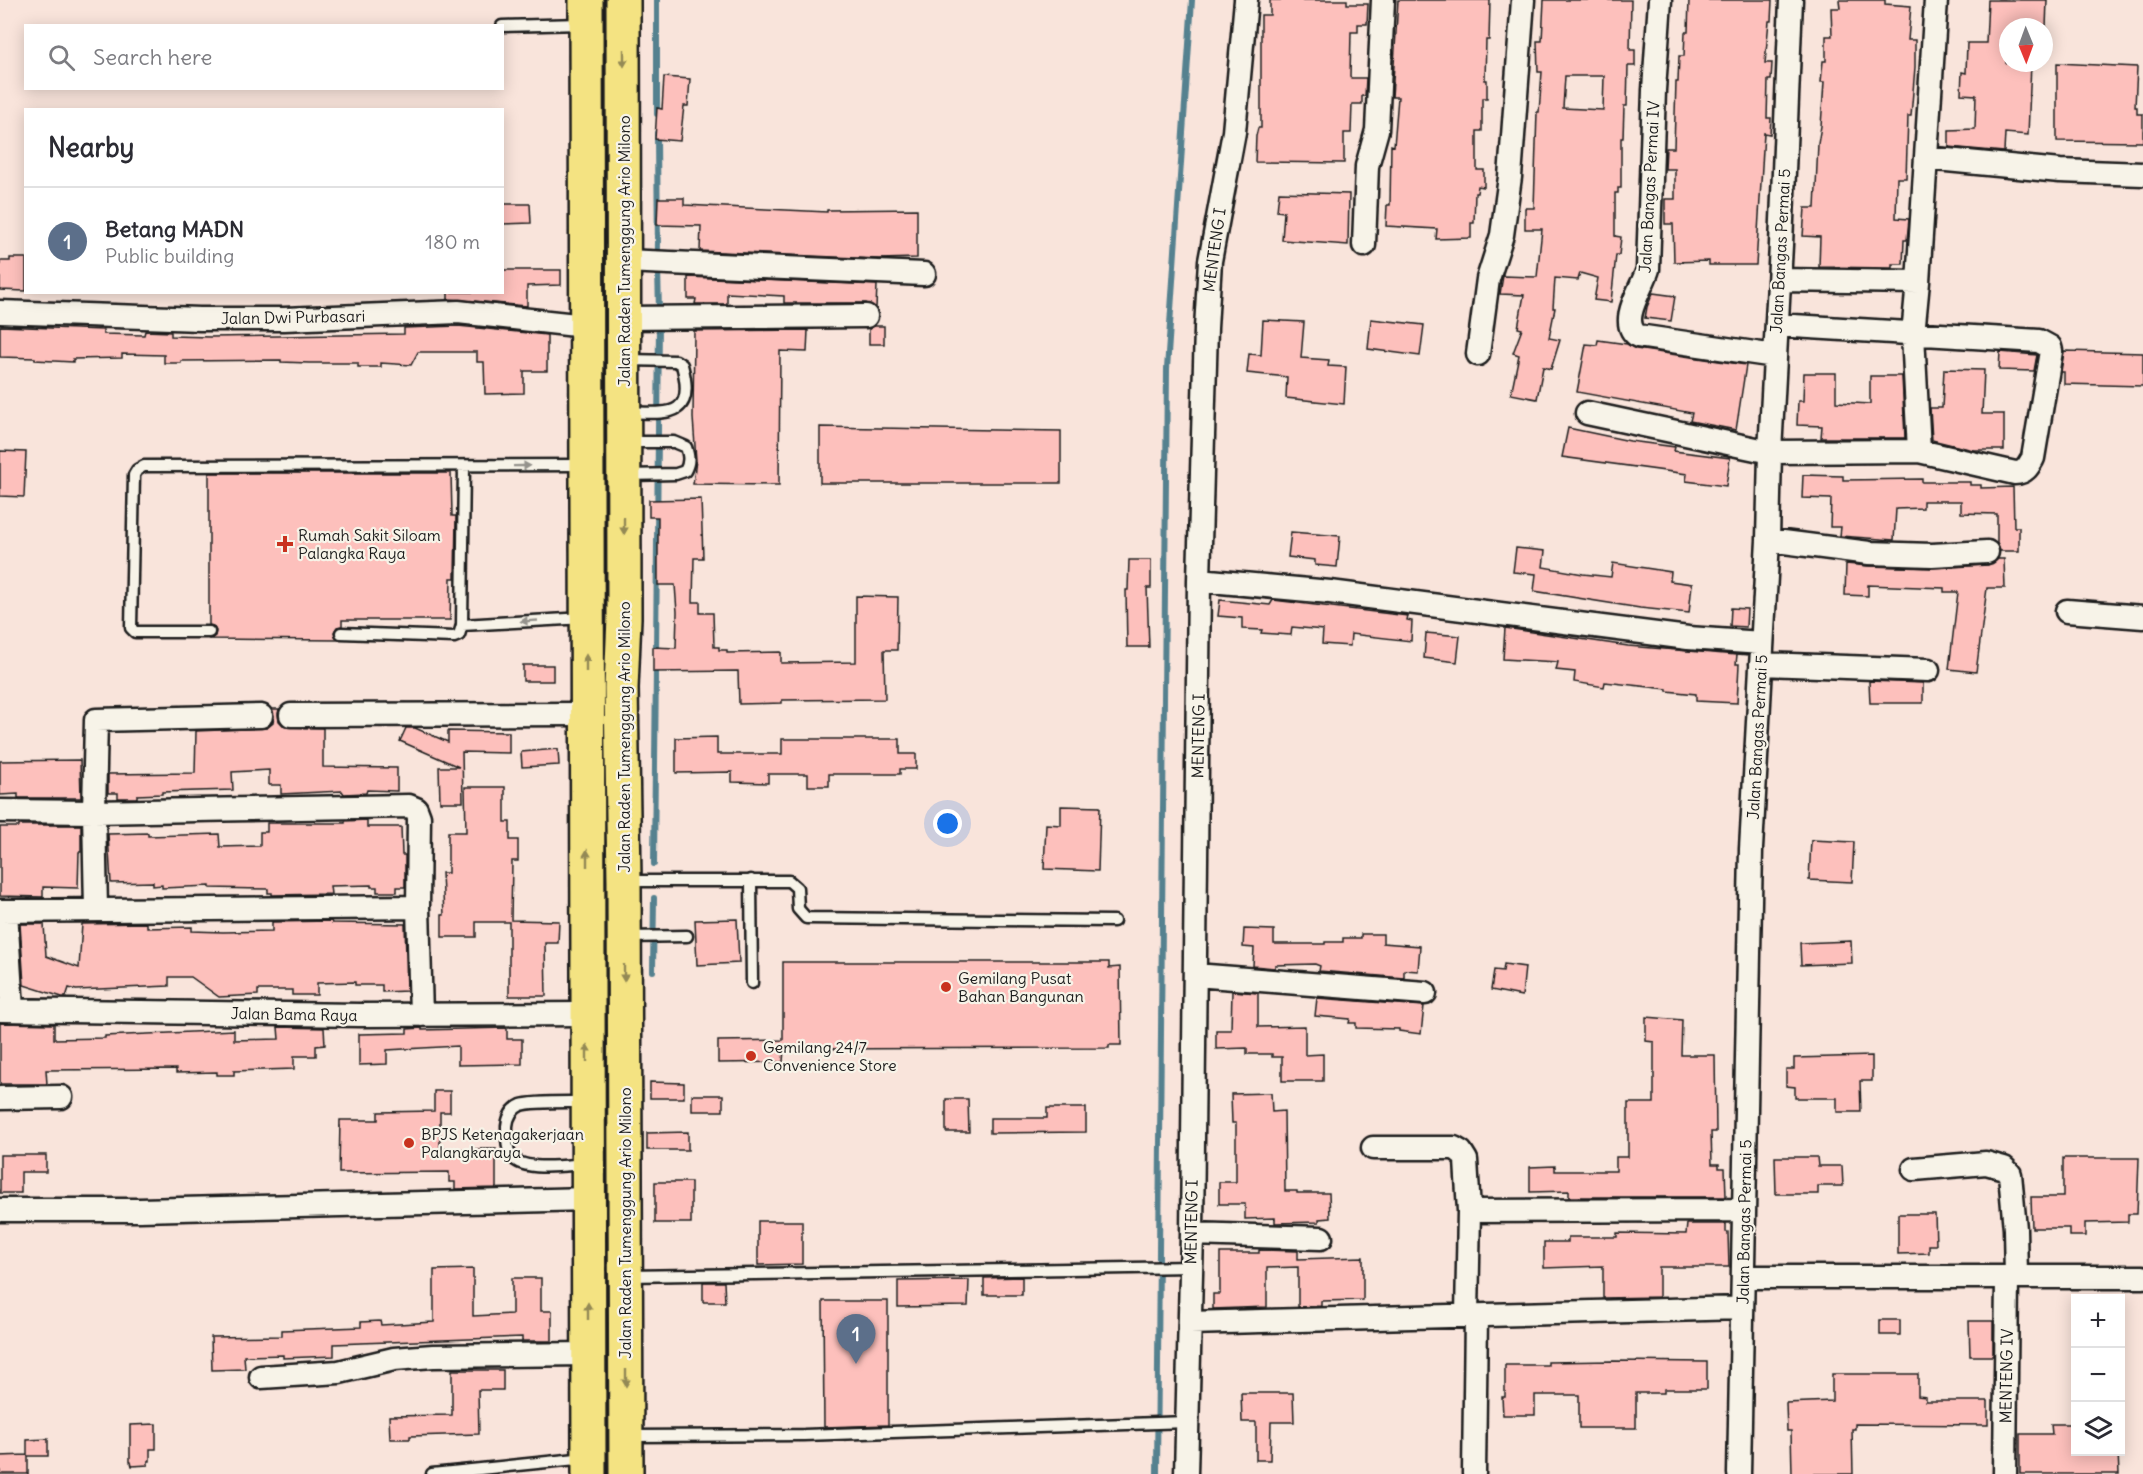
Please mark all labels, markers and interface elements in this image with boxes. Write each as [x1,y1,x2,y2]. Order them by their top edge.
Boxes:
north arrow [1999,18,2053,72]
search box [24,24,504,90]
icon: search [45,41,78,74]
text: Search here [93,43,212,71]
one-way arrow [619,49,629,68]
street label: Jalan Bangas Permai IV [1634,100,1664,274]
street label: Jalan Raden Tumenggung Ario Milono [614,115,634,387]
text: Nearby [48,131,134,164]
street label: Jalan Bangas Permai 5 [1766,168,1794,334]
street label: MENTENG I [1198,207,1230,293]
text: Betang MADN [105,215,244,243]
text: 1 [64,229,71,254]
text: 180 m [425,229,480,254]
text: Public building [105,243,234,268]
street label: Jalan Dwi Purbasari [221,306,365,328]
one-way arrow [513,461,532,470]
one-way arrow [619,517,629,536]
place label: Rumah Sakit Siloam Palangka Raya [298,525,441,563]
marker: Rumah Sakit Siloam Palangka Raya [276,535,294,553]
street label: Jalan Raden Tumenggung Ario Milono [614,601,634,873]
one-way arrow [519,617,538,626]
one-way arrow [581,653,591,672]
street label: Jalan Bangas Permai 5 [1743,654,1771,820]
street label: MENTENG I [1187,693,1209,778]
your location [933,809,962,838]
one-way arrow [582,848,592,867]
one-way arrow [619,964,629,983]
place label: Gemilang Pusat Bahan Bangunan [958,968,1084,1006]
marker: Gemilang Pusat Bahan Bangunan [939,980,953,994]
street label: Jalan Bama Raya [230,1003,358,1025]
place label: Gemilang 24/7 Convenience Store [763,1037,897,1075]
one-way arrow [583,1043,592,1062]
marker: Gemilang 24/7 Convenience Store [744,1049,758,1063]
street label: Jalan Raden Tumenggung Ario Milono [615,1087,635,1359]
place label: BPJS Ketenagakerjaan Palangkaraya [421,1124,584,1162]
marker: BPJS Ketenagakerjaan Palangkaraya [402,1136,416,1150]
street label: Jalan Bangas Permai 5 [1733,1139,1755,1305]
street label: MENTENG I [1180,1179,1202,1264]
map controls [2071,1294,2125,1456]
button: + [2071,1294,2125,1348]
one-way arrow [583,1301,593,1320]
pin: 1 [836,1314,876,1364]
street label: MENTENG IV [1995,1329,2017,1423]
button: − [2071,1348,2125,1402]
one-way arrow [621,1369,631,1388]
button: layers [2071,1402,2125,1456]

